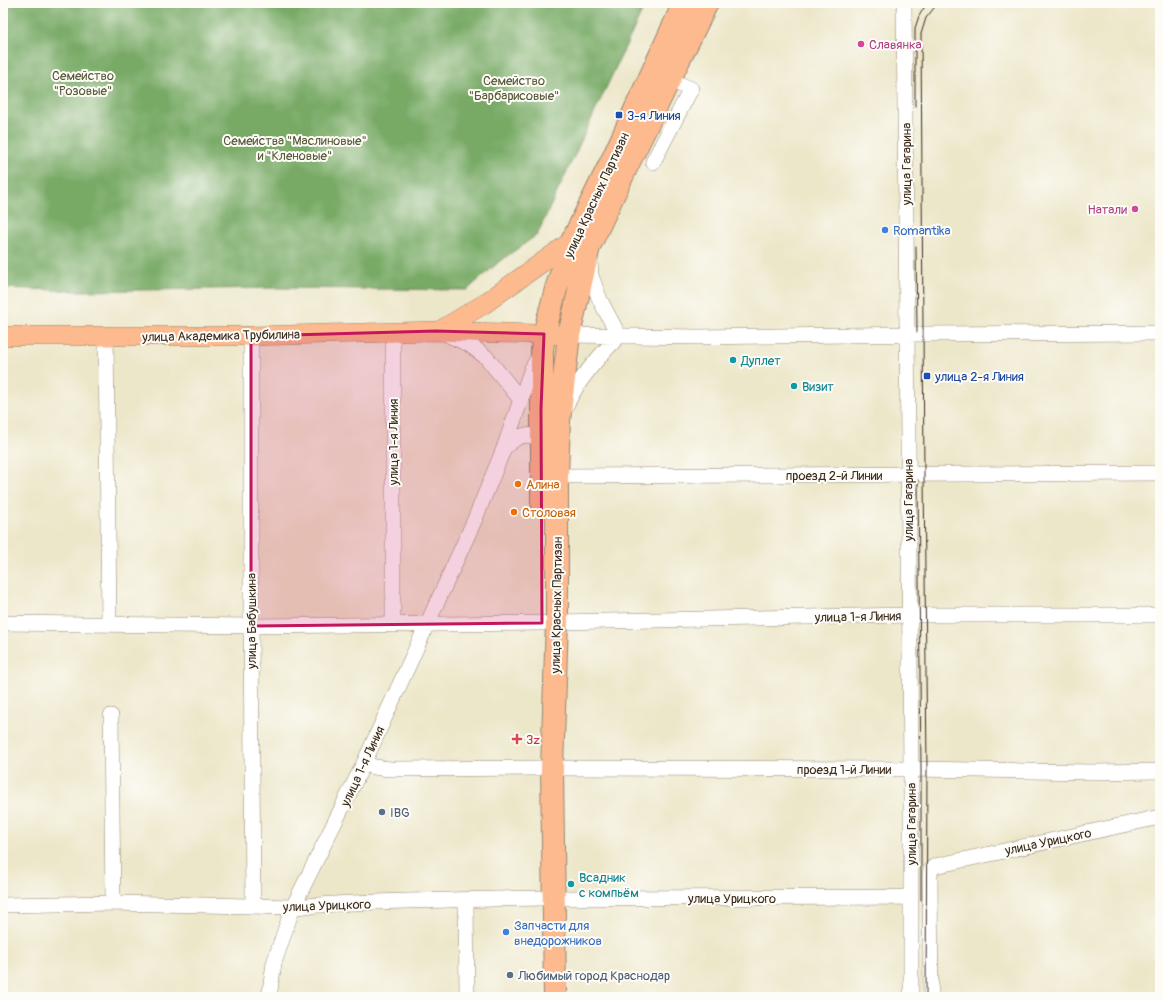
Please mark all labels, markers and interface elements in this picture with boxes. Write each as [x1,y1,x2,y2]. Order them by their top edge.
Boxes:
place label: Славянка [869,37,922,53]
marker: Славянка [856,39,866,49]
park label: Семейство "Розовые" [52,68,114,99]
park label: Семейство "Барбарисовые" [469,73,559,104]
place label: 3-я Линия [627,108,681,124]
marker: 3-я Линия [614,110,624,120]
street label: улица Гагарина [899,123,915,206]
street label: улица Красных Партизан [560,130,633,262]
park label: Семейства "Маслиновые" и "Кленовые" [223,133,367,164]
place label: Натали [1088,202,1127,218]
marker: Натали [1130,204,1140,214]
place label: Romantika [893,223,951,239]
marker: Romantika [880,225,890,235]
street label: улица Академика Трубилина [141,327,300,345]
place label: Дуплет [740,353,781,369]
marker: Дуплет [728,355,738,365]
place label: улица 2-я Линия [934,369,1024,385]
marker: улица 2-я Линия [922,371,932,381]
place label: Визит [802,379,834,395]
marker: Визит [789,381,799,391]
street label: улица 1-я Линия [386,399,402,486]
street label: улица Гагарина [901,459,917,542]
street label: проезд 2-й Линии [786,468,882,484]
place label: Алина [526,477,560,493]
marker: Алина [513,479,523,489]
place label: Столовая [522,505,576,521]
marker: Столовая [509,507,519,517]
street label: улица Красных Партизан [548,537,566,674]
street label: улица Бабушкина [244,573,260,670]
street label: улица 1-я Линия [814,608,902,626]
street label: улица 1-я Линия [337,724,388,810]
place label: 3z [526,732,540,748]
marker: 3z [511,733,523,745]
street label: проезд 1-й Линии [797,762,891,778]
street label: улица Гагарина [904,783,920,866]
place label: IBG [390,805,410,821]
marker: IBG [377,807,387,817]
street label: улица Урицкого [1002,825,1093,859]
place label: Всадник с компьём [579,870,639,901]
marker: Всадник с компьём [566,879,576,889]
street label: улица Урицкого [687,891,776,907]
street label: улица Урицкого [282,896,371,916]
place label: Запчасти для внедорожников [514,918,602,949]
marker: Запчасти для внедорожников [501,927,511,937]
place label: Любимый город Краснодар [517,968,670,984]
marker: Любимый город Краснодар [505,970,515,980]

